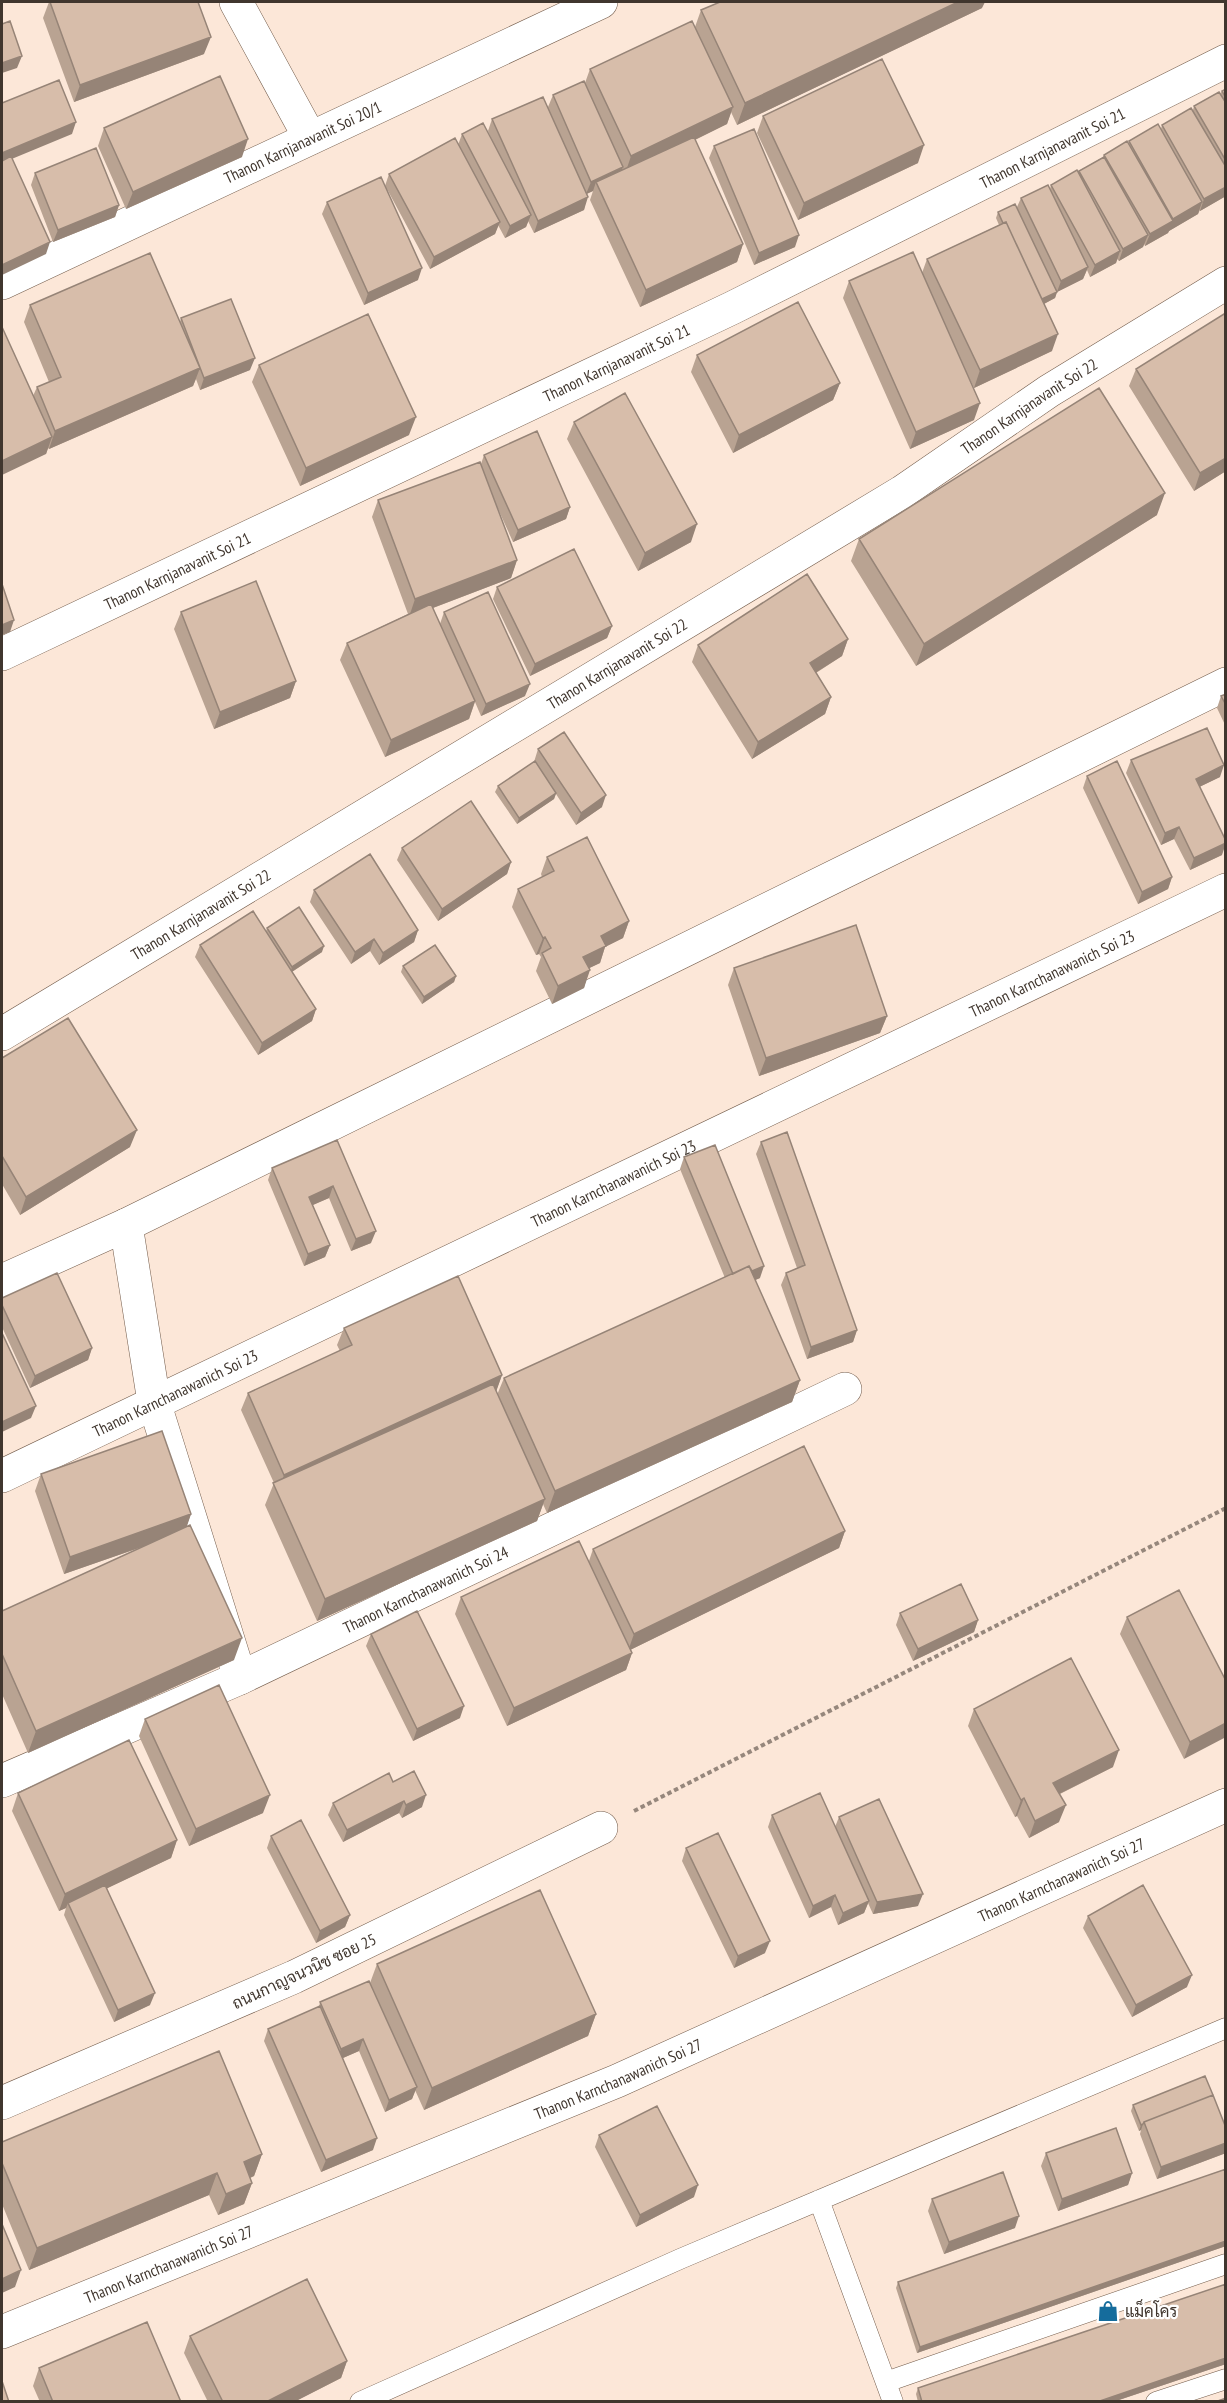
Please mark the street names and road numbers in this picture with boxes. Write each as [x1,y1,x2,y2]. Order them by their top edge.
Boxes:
street label: Thanon Karnjanavanit Soi 20/1 [221,96,385,188]
street label: Thanon Karnjanavanit Soi 21 [976,103,1128,192]
street label: Thanon Karnjanavanit Soi 21 [540,320,693,406]
street label: Thanon Karnjanavanit Soi 22 [957,354,1101,459]
street label: Thanon Karnjanavanit Soi 21 [101,528,254,614]
street label: Thanon Karnjanavanit Soi 22 [544,614,691,713]
street label: Thanon Karnjanavanit Soi 22 [127,865,274,964]
street label: Thanon Karnchanawanich Soi 23 [966,925,1138,1021]
street label: Thanon Karnchanawanich Soi 23 [528,1135,699,1231]
street label: Thanon Karnchanawanich Soi 23 [89,1345,261,1441]
street label: Thanon Karnchanawanich Soi 24 [340,1541,511,1637]
street label: Thanon Karnchanawanich Soi 27 [975,1833,1148,1926]
street label: ถนนกาญจนวนิช ซอย 25 [229,1929,379,2013]
street label: Thanon Karnchanawanich Soi 27 [531,2034,705,2124]
street label: Thanon Karnchanawanich Soi 27 [81,2221,256,2307]

